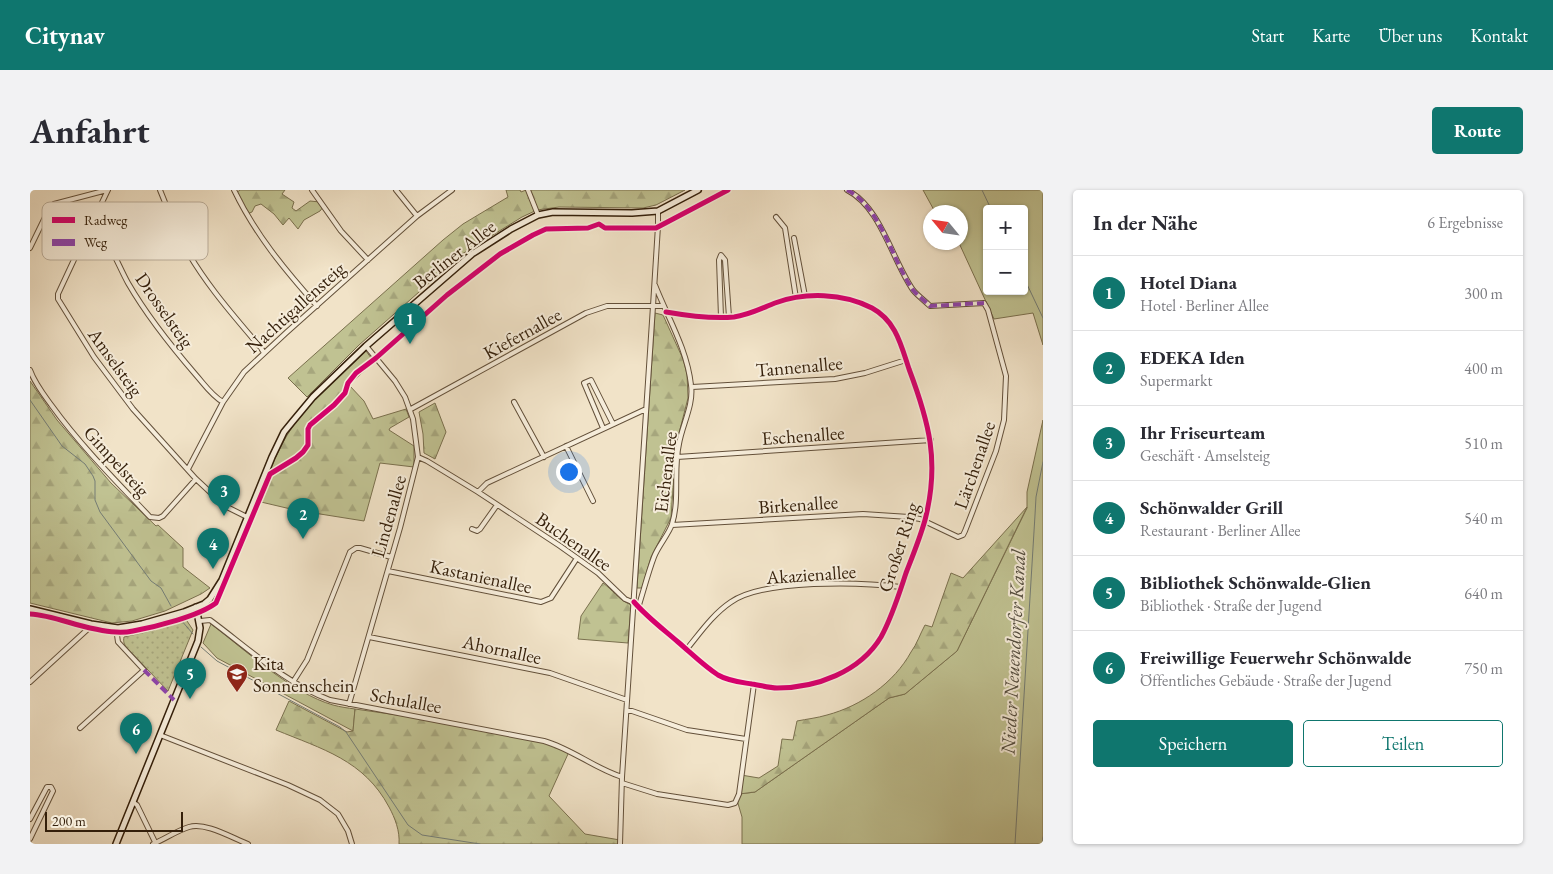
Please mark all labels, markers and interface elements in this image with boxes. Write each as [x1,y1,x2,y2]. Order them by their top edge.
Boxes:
text: Citynav [25,20,105,51]
text: Start [1251,24,1284,47]
text: Karte [1312,24,1350,47]
text: Über uns [1378,24,1442,47]
text: Kontakt [1470,24,1528,47]
button: Route [1432,107,1523,154]
text: Anfahrt [30,108,150,153]
legend [42,202,208,260]
north arrow [923,205,968,250]
map controls [983,205,1028,295]
button: + [983,205,1028,250]
text: In der Nähe [1093,209,1198,236]
text: Radweg [84,211,128,229]
text: 6 Ergebnisse [1427,212,1503,233]
street label: Berliner Allee [408,214,501,295]
text: Weg [84,233,108,251]
button: − [983,250,1028,295]
street label: Nachtigallensteig [240,256,351,359]
street label: Drosselsteig [129,268,200,354]
text: Hotel Diana [1140,270,1237,295]
text: 1 [1105,283,1113,304]
text: 300 m [1464,283,1503,304]
text: Hotel · Berliner Allee [1140,295,1269,316]
street label: Kiefernallee [479,302,566,365]
pin: 1 [394,303,426,344]
street label: Amselsteig [82,322,149,402]
text: EDEKA Iden [1140,345,1245,370]
street label: Tannenallee [755,350,844,383]
text: 2 [1105,358,1113,379]
text: 400 m [1464,358,1503,379]
text: Supermarkt [1140,370,1212,391]
street label: Lärchenallee [948,418,1001,512]
street label: Gimpelsteig [78,420,156,503]
street label: Eschenallee [761,420,845,451]
text: Ihr Friseurteam [1140,420,1265,445]
street label: Eichenallee [648,430,683,514]
text: 3 [1105,433,1113,454]
text: 510 m [1464,433,1503,454]
text: Geschäft · Amselsteig [1140,445,1270,466]
your location [556,459,582,485]
street label: Lindenallee [365,472,412,560]
pin: 3 [208,475,240,516]
street label: Birkenallee [757,489,839,520]
text: Schönwalder Grill [1140,495,1283,520]
pin: 2 [287,498,319,539]
street label: Großer Ring [872,498,925,595]
street label: Buchenallee [531,506,617,577]
text: 4 [1105,508,1113,529]
text: 540 m [1464,508,1503,529]
text: Restaurant · Berliner Allee [1140,520,1301,541]
pin: 4 [197,528,229,569]
water label: Nieder Neuendorfer Kanal [995,548,1031,756]
street label: Kastanienallee [428,553,534,599]
street label: Akazienallee [764,559,857,590]
text: Bibliothek Schönwalde-Glien [1140,570,1371,595]
text: 5 [1105,583,1113,604]
text: 640 m [1464,583,1503,604]
text: Bibliothek · Straße der Jugend [1140,595,1322,616]
street label: Ahornallee [459,629,544,670]
text: Freiwillige Feuerwehr Schönwalde [1140,645,1411,670]
place label: Kita Sonnenschein [253,651,355,698]
pin: 5 [174,658,206,699]
text: 6 [1105,658,1113,679]
text: 750 m [1464,658,1503,679]
school or university icon: Kita Sonnenschein [225,662,249,693]
text: Öffentliches Gebäude · Straße der Jugend [1140,670,1392,691]
street label: Schulallee [368,682,444,719]
pin: 6 [120,713,152,754]
button: Speichern [1093,720,1293,767]
button: Teilen [1303,720,1503,767]
scale bar [45,809,182,832]
text: 200 m [52,812,86,830]

